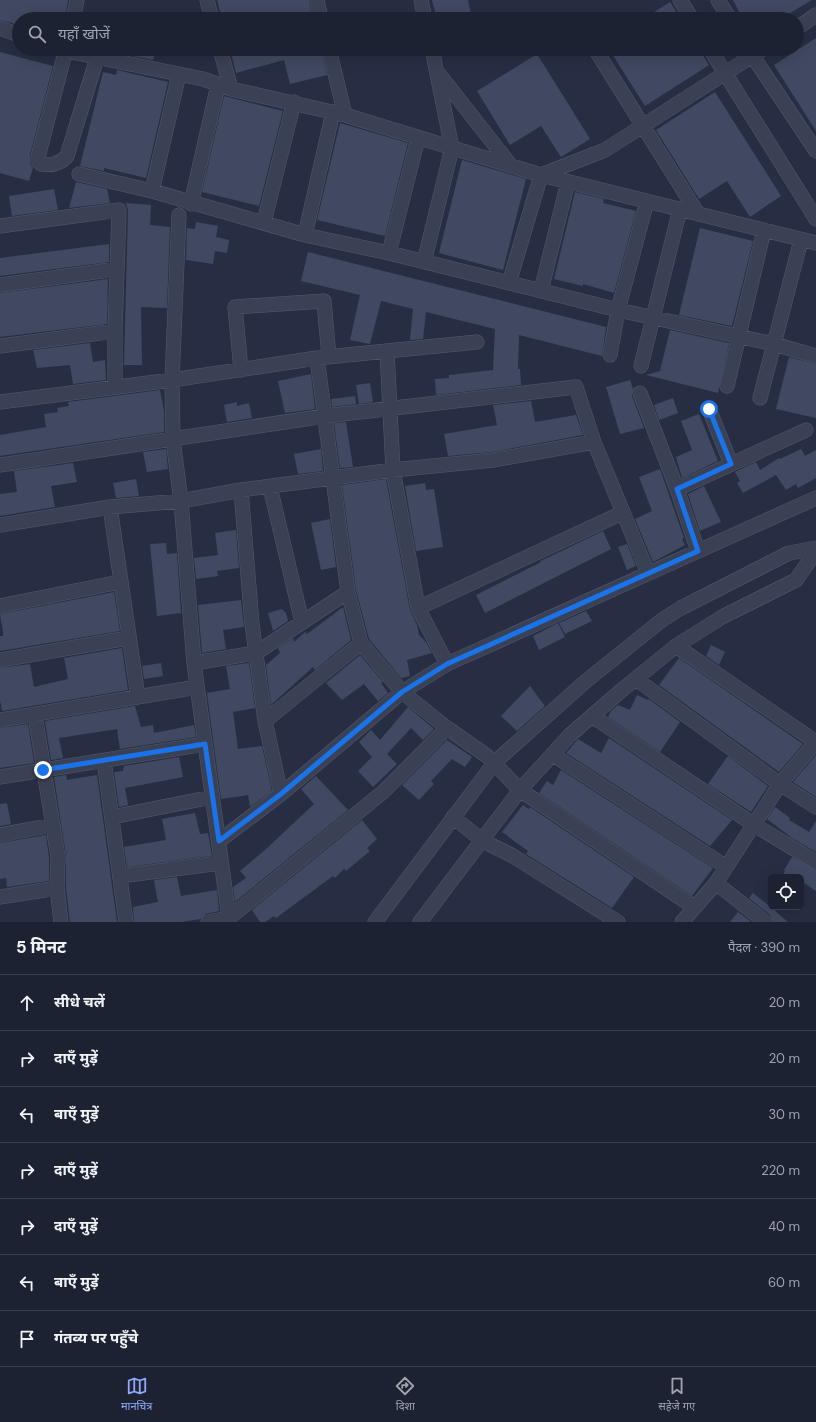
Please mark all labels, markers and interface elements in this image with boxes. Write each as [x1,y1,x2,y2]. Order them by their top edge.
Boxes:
search box [12,12,804,56]
icon: search [26,23,48,45]
text: यहाँ खोजें [58,24,110,44]
route start [700,400,718,418]
route end [34,761,52,779]
map controls [768,874,804,910]
button: locate [768,874,804,910]
text: 5 मिनट [16,936,66,958]
text: पैदल · 390 m [728,939,800,956]
icon: ahead [16,992,38,1014]
text: सीधे चलें [54,992,105,1012]
text: 20 m [769,994,800,1011]
icon: right [16,1048,38,1070]
text: दाएँ मुड़ें [54,1048,98,1068]
text: 20 m [769,1050,800,1067]
icon: left [16,1104,38,1126]
text: बाएँ मुड़ें [54,1104,99,1124]
text: 30 m [768,1106,800,1123]
icon: right [16,1160,38,1182]
text: दाएँ मुड़ें [54,1160,98,1180]
text: 220 m [761,1162,800,1179]
icon: right [16,1216,38,1238]
text: दाएँ मुड़ें [54,1216,98,1236]
text: 40 m [768,1218,800,1235]
icon: left [16,1272,38,1294]
text: बाएँ मुड़ें [54,1272,99,1292]
text: 60 m [768,1274,800,1291]
icon: arrive [16,1328,38,1350]
text: गंतव्य पर पहुँचे [54,1328,138,1348]
tab: मानचित्र [121,1375,152,1414]
tab: दिशा [394,1375,416,1414]
tab: सहेजे गए [658,1375,695,1414]

